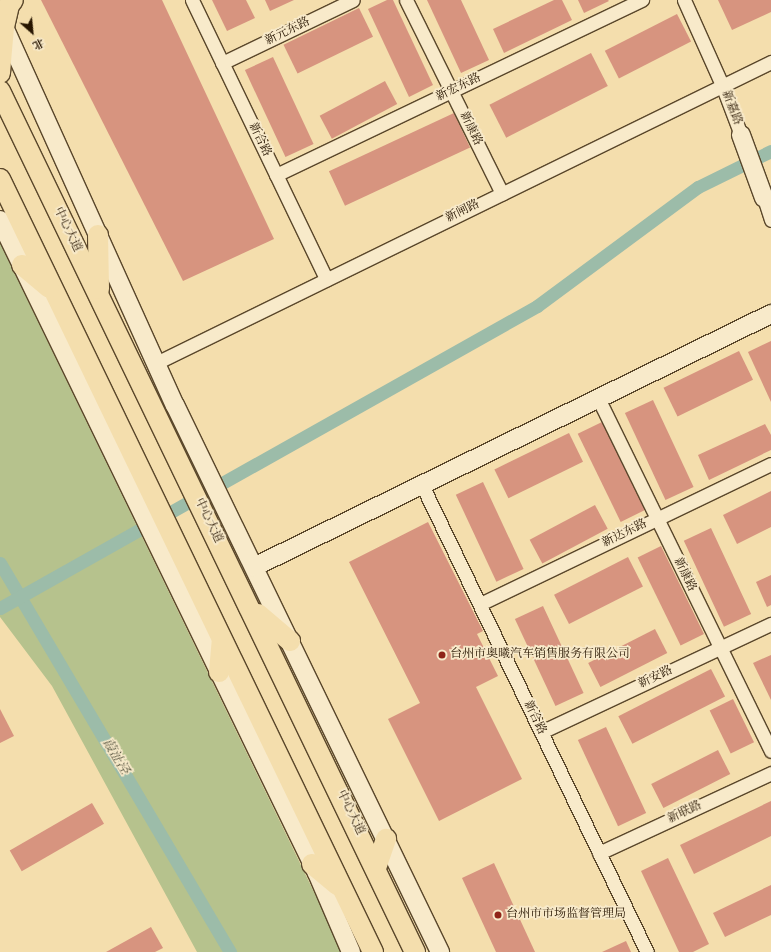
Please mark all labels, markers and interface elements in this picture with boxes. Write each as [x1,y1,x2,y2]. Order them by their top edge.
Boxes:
north arrow [12,12,52,52]
street label: 新元东路 [263,15,313,49]
text: 北 [30,36,45,51]
street label: 新宏东路 [434,71,484,105]
street label: 新嘉路 [718,89,744,127]
street label: 新康路 [456,110,484,148]
street label: 新合路 [245,121,273,159]
street label: 新闸路 [444,198,482,226]
street label: 中心大道 [50,205,84,255]
street label: 中心大道 [191,496,225,546]
street label: 新达东路 [600,517,650,551]
street label: 新康路 [670,556,698,594]
place label: 台州市奥曦汽车销售服务有限公司 [450,648,630,662]
marker: 台州市奥曦汽车销售服务有限公司 [437,650,447,660]
street label: 新安路 [637,664,675,692]
street label: 新合路 [520,699,548,737]
water label: 葭沚泾 [98,736,132,778]
street label: 中心大道 [333,788,367,838]
street label: 新联路 [666,799,704,827]
place label: 台州市市场监督管理局 [506,908,626,922]
marker: 台州市市场监督管理局 [493,910,503,920]

